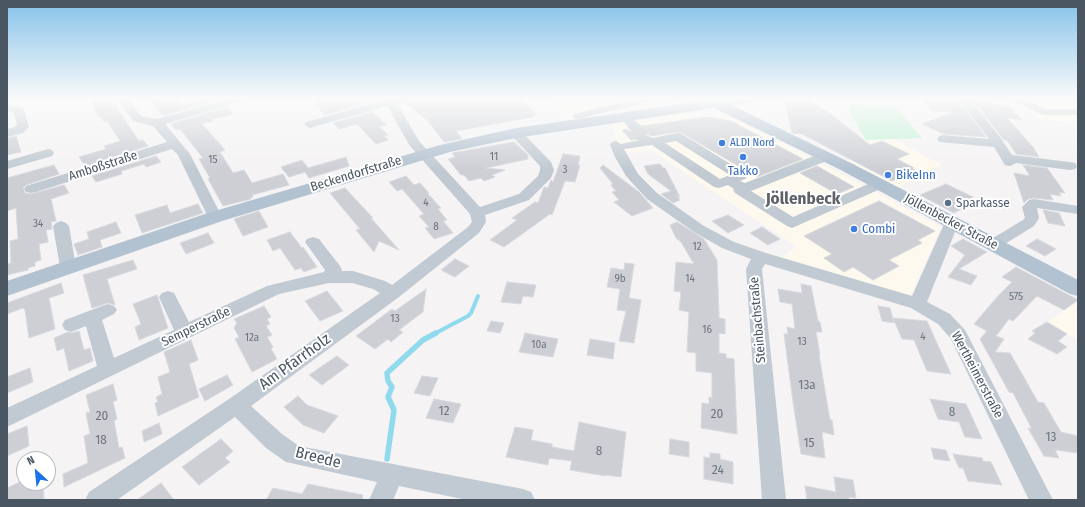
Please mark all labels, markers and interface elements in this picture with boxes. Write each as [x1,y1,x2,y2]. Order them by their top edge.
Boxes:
place label: ALDI Nord [730,136,774,150]
marker: ALDI Nord [717,138,727,148]
street label: Amboßstraße [67,148,139,184]
house number: 11 [490,150,498,164]
marker: Takko [738,152,748,162]
house number: 15 [208,153,218,167]
street label: Beckendorfstraße [309,153,403,195]
house number: 3 [563,163,567,177]
place label: Takko [728,163,758,179]
place label: BikeInn [896,167,936,183]
marker: BikeInn [883,170,893,180]
district label: Jöllenbeck [766,189,840,209]
street label: Jöllenbecker Straße [901,191,1001,253]
place label: Sparkasse [956,195,1010,211]
house number: 4 [423,196,429,210]
marker: Sparkasse [943,198,953,208]
house number: 34 [33,217,43,231]
house number: 8 [433,220,439,234]
place label: Combi [862,221,895,237]
marker: Combi [849,224,859,234]
house number: 12 [692,240,702,254]
house number: 9b [614,272,626,286]
house number: 14 [685,272,695,286]
street label: Steinbachstraße [746,276,770,364]
house number: 575 [1009,290,1023,304]
street label: Semperstraße [159,304,233,350]
house number: 13 [390,312,400,326]
house number: 16 [702,323,712,337]
street label: Wertheimerstraße [948,329,1006,421]
street label: Am Pfarrholz [255,330,335,394]
house number: 4 [920,330,926,344]
house number: 12a [245,331,259,345]
house number: 13 [797,335,807,349]
house number: 10a [531,338,547,352]
house number: 13a [798,377,816,393]
house number: 12 [439,403,449,419]
house number: 8 [949,404,955,420]
house number: 20 [711,406,723,422]
house number: 20 [96,408,108,424]
house number: 13 [1046,429,1056,445]
house number: 18 [95,432,107,448]
house number: 15 [803,435,815,451]
street label: Breede [293,443,343,473]
house number: 8 [596,443,602,459]
north arrow [16,451,56,491]
text: N [25,453,37,468]
house number: 24 [712,462,724,478]

